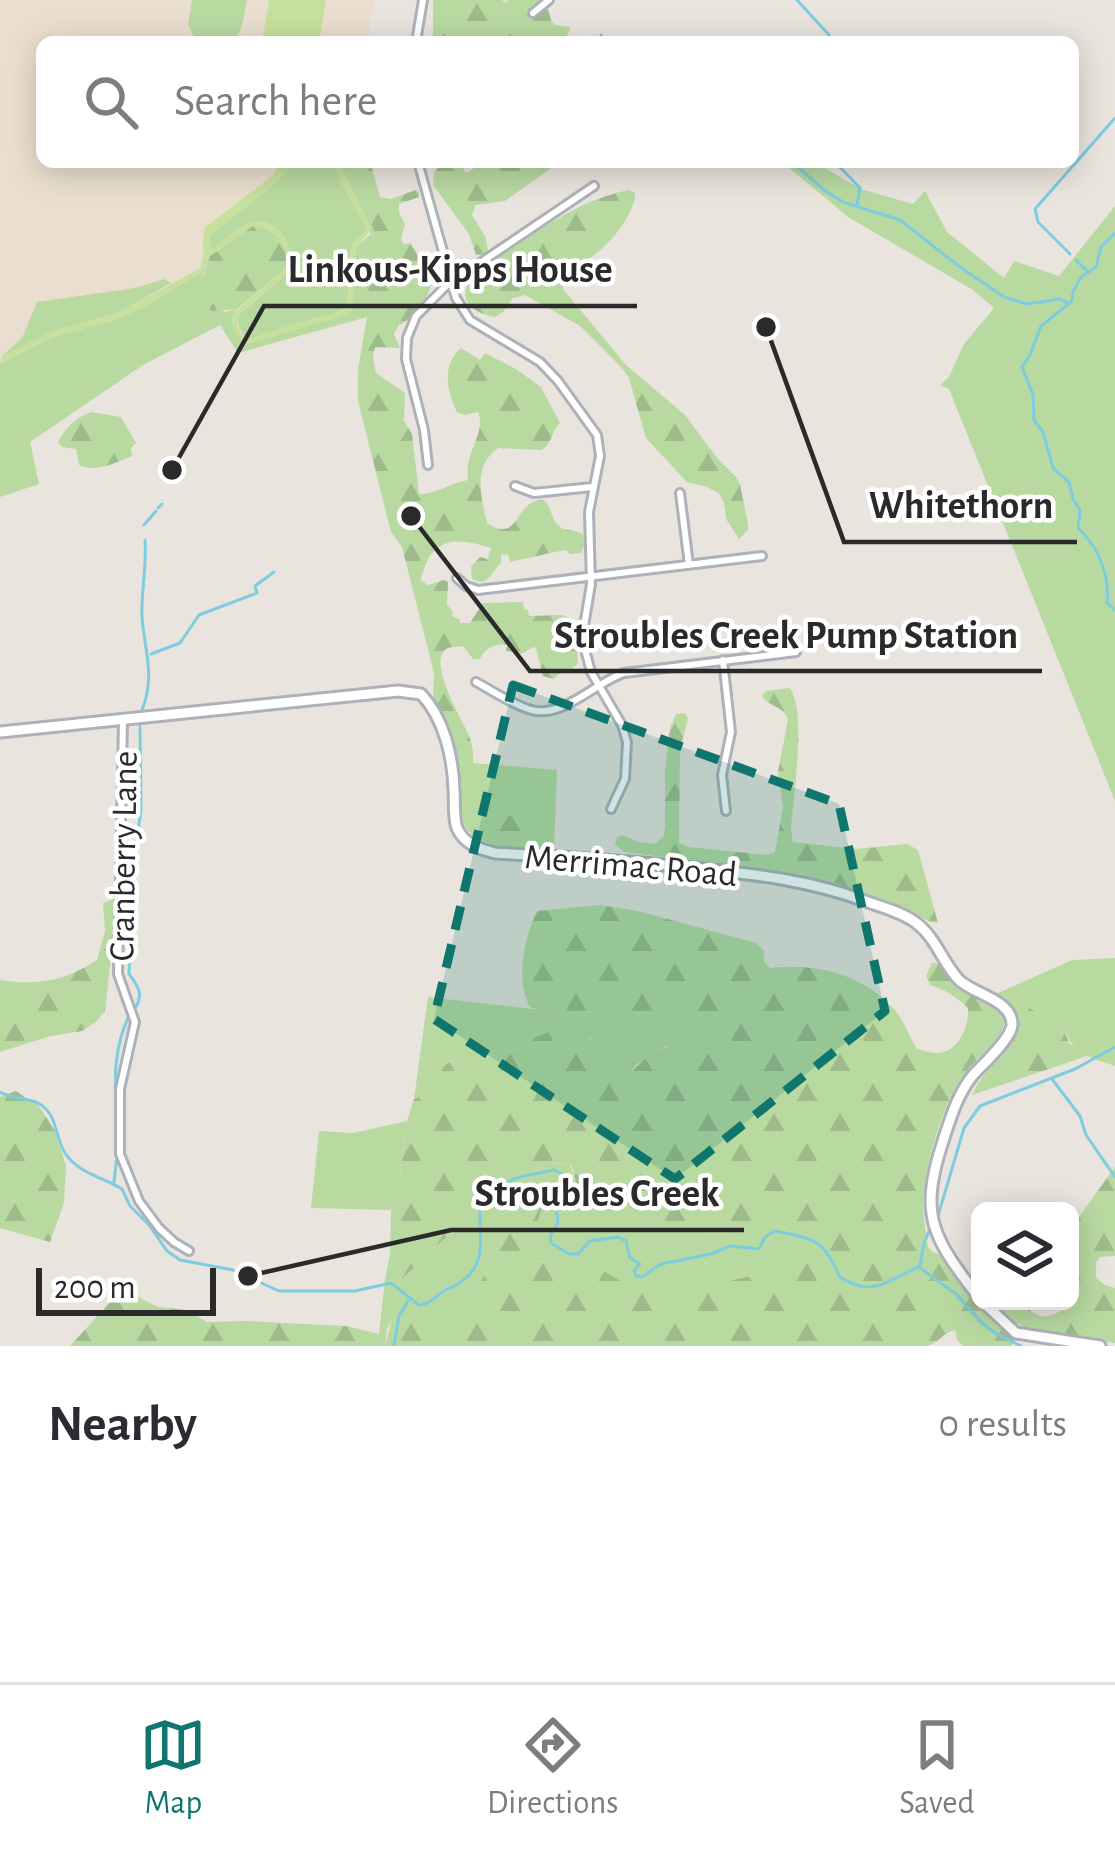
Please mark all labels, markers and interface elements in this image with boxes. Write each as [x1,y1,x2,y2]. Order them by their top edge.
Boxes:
search box [36,36,1079,168]
icon: search [78,69,144,135]
text: Search here [174,79,377,124]
callout: Linkous-Kipps House [264,231,637,306]
text: Linkous-Kipps House [287,251,613,290]
callout: Whitethorn [844,467,1077,542]
text: Whitethorn [869,487,1053,526]
callout: Stroubles Creek Pump Station [530,596,1042,671]
text: Stroubles Creek Pump Station [554,617,1018,656]
street label: Cranberry Lane [104,750,144,962]
street label: Merrimac Road [523,839,739,893]
callout: Stroubles Creek [451,1155,744,1230]
text: Stroubles Creek [475,1175,720,1214]
map controls [971,1202,1079,1310]
button: layers [971,1202,1079,1310]
scale bar [36,1262,216,1315]
text: 200 m [54,1272,136,1305]
text: Nearby [48,1399,197,1450]
text: 0 results [939,1405,1067,1444]
tab: Map [140,1712,206,1824]
tab: Directions [487,1712,618,1824]
tab: Saved [899,1712,975,1824]

